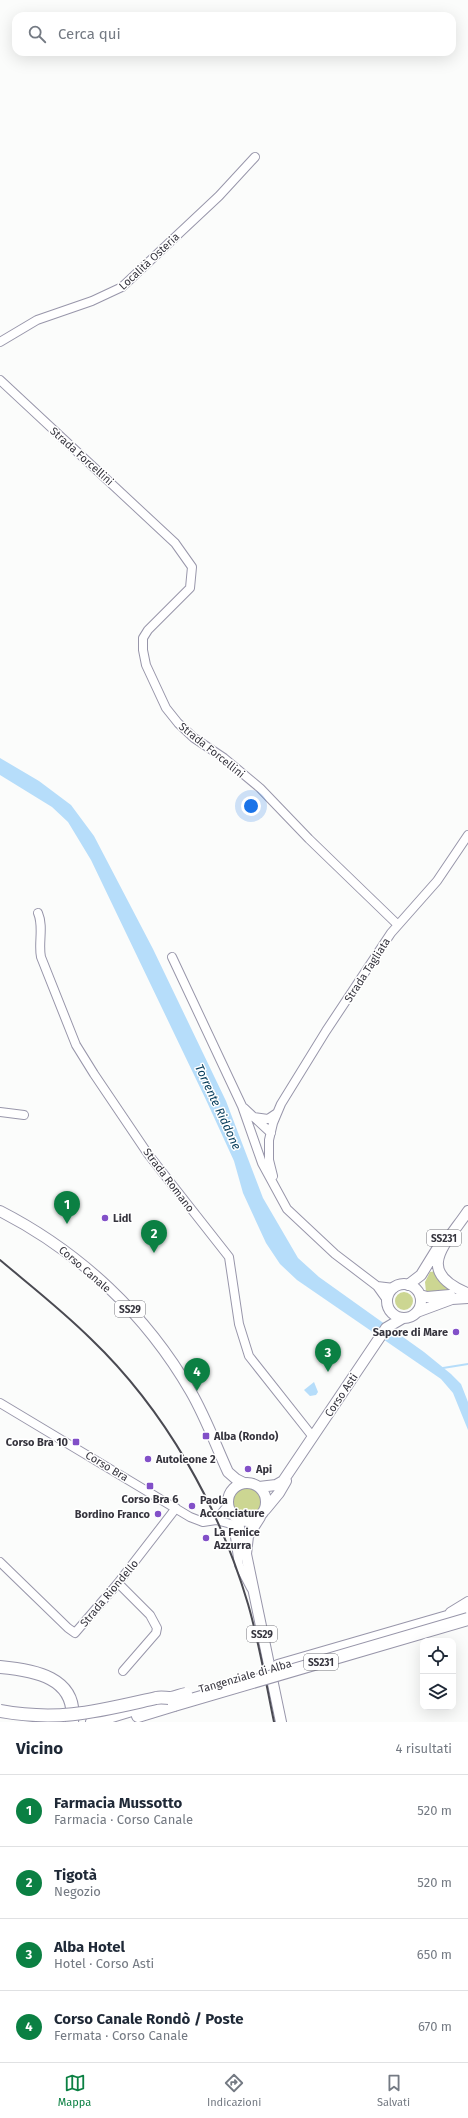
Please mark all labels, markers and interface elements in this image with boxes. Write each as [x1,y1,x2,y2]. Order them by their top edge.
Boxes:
search box [12,12,456,56]
icon: search [26,23,48,45]
text: Cerca qui [58,25,121,43]
street label: Località Osteria [117,230,182,293]
street label: Strada Forcellini [47,425,116,488]
street label: Strada Forcellini [176,720,247,781]
your location [241,796,261,816]
street label: Strada Tagliata [342,936,393,1005]
water label: Torrente Riddone [192,1062,244,1152]
street label: Strada Romano [140,1146,197,1215]
pin: 1 [54,1191,80,1224]
place label: Lidl [113,1212,132,1225]
marker: Lidl [100,1213,110,1223]
pin: 2 [141,1220,167,1253]
road number: SS231 [427,1230,461,1246]
street label: Corso Canale [56,1243,113,1295]
road number: SS29 [115,1301,145,1317]
place label: Sapore di Mare [373,1326,448,1339]
marker: Sapore di Mare [451,1327,461,1337]
pin: 3 [315,1339,341,1372]
pin: 4 [184,1358,210,1391]
street label: Corso Asti [322,1371,361,1419]
place label: Alba (Rondo) [213,1430,279,1443]
marker: Alba (Rondo) [201,1431,211,1441]
place label: Corso Bra 10 [6,1436,69,1449]
marker: Corso Bra 10 [71,1437,81,1447]
street label: Corso Bra [83,1449,130,1484]
place label: Autoleone 2 [155,1453,216,1466]
marker: Autoleone 2 [143,1454,153,1464]
place label: Api [255,1463,272,1476]
marker: Api [243,1464,253,1474]
marker: Corso Bra 6 [145,1481,155,1491]
place label: Corso Bra 6 [122,1493,178,1506]
place label: Paola Acconciature [199,1494,264,1520]
marker: Paola Acconciature [187,1501,197,1511]
place label: Bordino Franco [75,1508,151,1521]
marker: Bordino Franco [153,1509,163,1519]
place label: La Fenice Azzurra [213,1526,260,1552]
marker: La Fenice Azzurra [201,1533,211,1543]
street label: Strada Riondello [78,1557,141,1629]
road number: SS29 [247,1626,277,1642]
map controls [420,1638,456,1710]
button: locate [420,1638,456,1674]
road number: SS231 [304,1654,338,1670]
street label: Tangenziale di Alba [197,1657,293,1696]
button: layers [420,1674,456,1710]
text: Vicino [16,1738,63,1759]
text: 4 risultati [395,1741,452,1756]
text: Farmacia Mussotto [54,1794,182,1812]
text: 1 [26,1803,32,1818]
text: 520 m [417,1803,452,1818]
text: Farmacia · Corso Canale [54,1812,193,1827]
text: Tigotà [54,1866,97,1884]
text: 2 [26,1875,32,1890]
text: 520 m [417,1875,452,1890]
text: Negozio [54,1884,101,1899]
text: Alba Hotel [54,1938,125,1956]
text: 3 [26,1947,32,1962]
text: 650 m [417,1947,452,1962]
text: Hotel · Corso Asti [54,1956,154,1971]
text: Corso Canale Rondò / Poste [54,2010,244,2028]
text: 4 [25,2019,33,2034]
text: 670 m [418,2019,452,2034]
text: Fermata · Corso Canale [54,2028,188,2043]
tab: Mappa [58,2072,91,2109]
tab: Indicazioni [207,2072,261,2109]
tab: Salvati [377,2072,410,2109]

